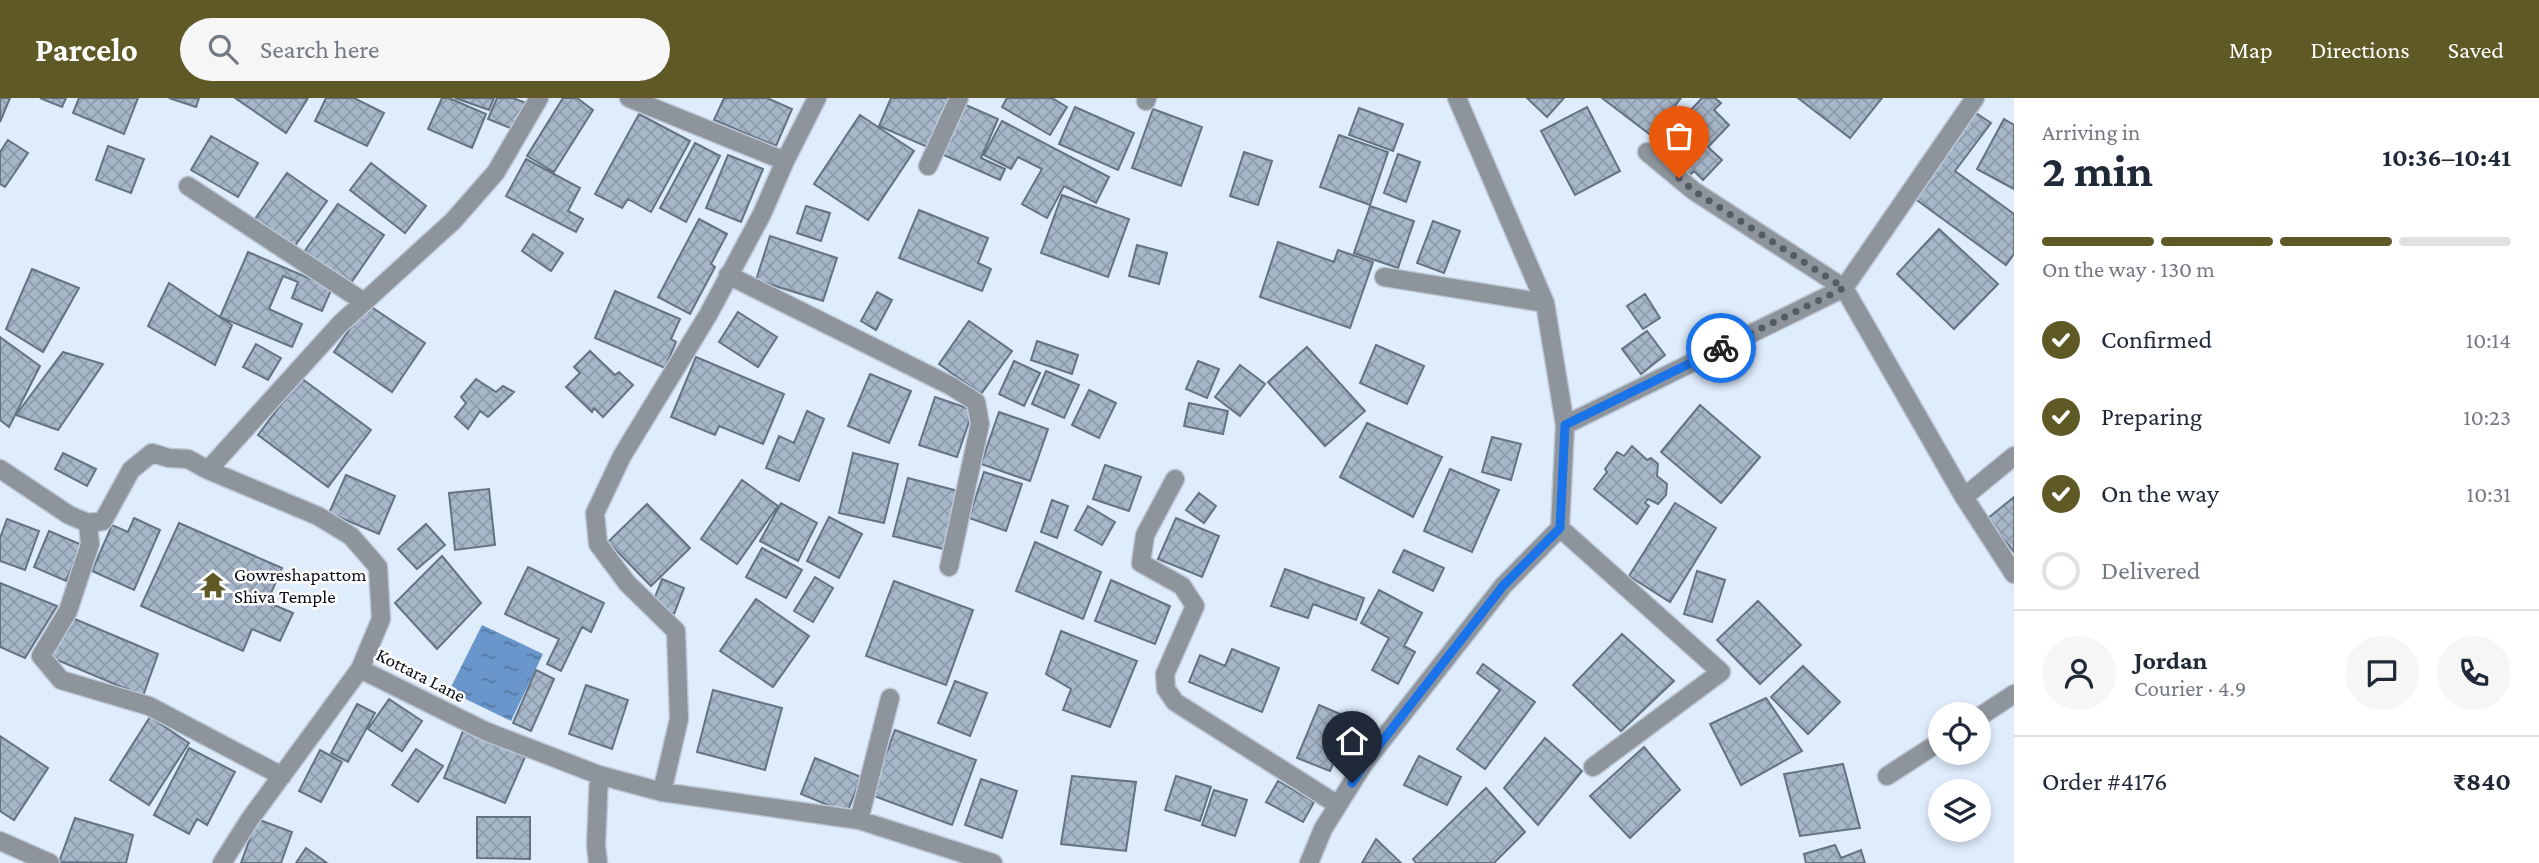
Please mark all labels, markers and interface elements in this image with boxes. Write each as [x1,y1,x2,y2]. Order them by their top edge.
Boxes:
search box [180,18,670,81]
icon: search [204,30,242,68]
text: Parcelo [35,31,138,68]
text: Search here [260,35,379,64]
text: Map [2229,36,2273,63]
text: Directions [2311,36,2410,63]
text: Saved [2448,36,2504,63]
pin [1649,106,1709,178]
icon: bag [1660,117,1698,155]
text: Arriving in [2042,119,2140,145]
text: 10:36–10:41 [2382,143,2511,172]
text: 2 min [2042,145,2153,196]
text: On the way · 130 m [2042,256,2215,282]
courier [1686,313,1756,383]
icon: check [2042,321,2080,359]
text: Confirmed [2101,325,2212,354]
text: 10:14 [2466,327,2511,353]
icon: bike [1702,329,1740,367]
icon: check [2042,398,2080,436]
text: Preparing [2101,402,2202,431]
text: 10:23 [2463,404,2511,430]
icon: check [2042,475,2080,513]
text: On the way [2101,479,2219,508]
text: 10:31 [2467,481,2511,507]
text: Delivered [2101,556,2200,585]
place label: Gowreshapattom Shiva Temple [234,564,366,607]
temple icon: Gowreshapattom Shiva Temple [198,570,228,600]
button: person [2042,636,2116,710]
button: chat [2345,636,2419,710]
button: phone [2437,636,2511,710]
street label: Kottara Lane [373,644,469,706]
text: Jordan [2134,646,2208,675]
text: Courier · 4.9 [2134,675,2246,701]
map controls [1928,702,1991,842]
button: locate [1928,702,1991,765]
pin [1322,711,1382,783]
icon: home [1333,722,1371,760]
text: Order #4176 [2042,767,2168,796]
text: ₹840 [2453,767,2511,796]
button: layers [1928,779,1991,842]

